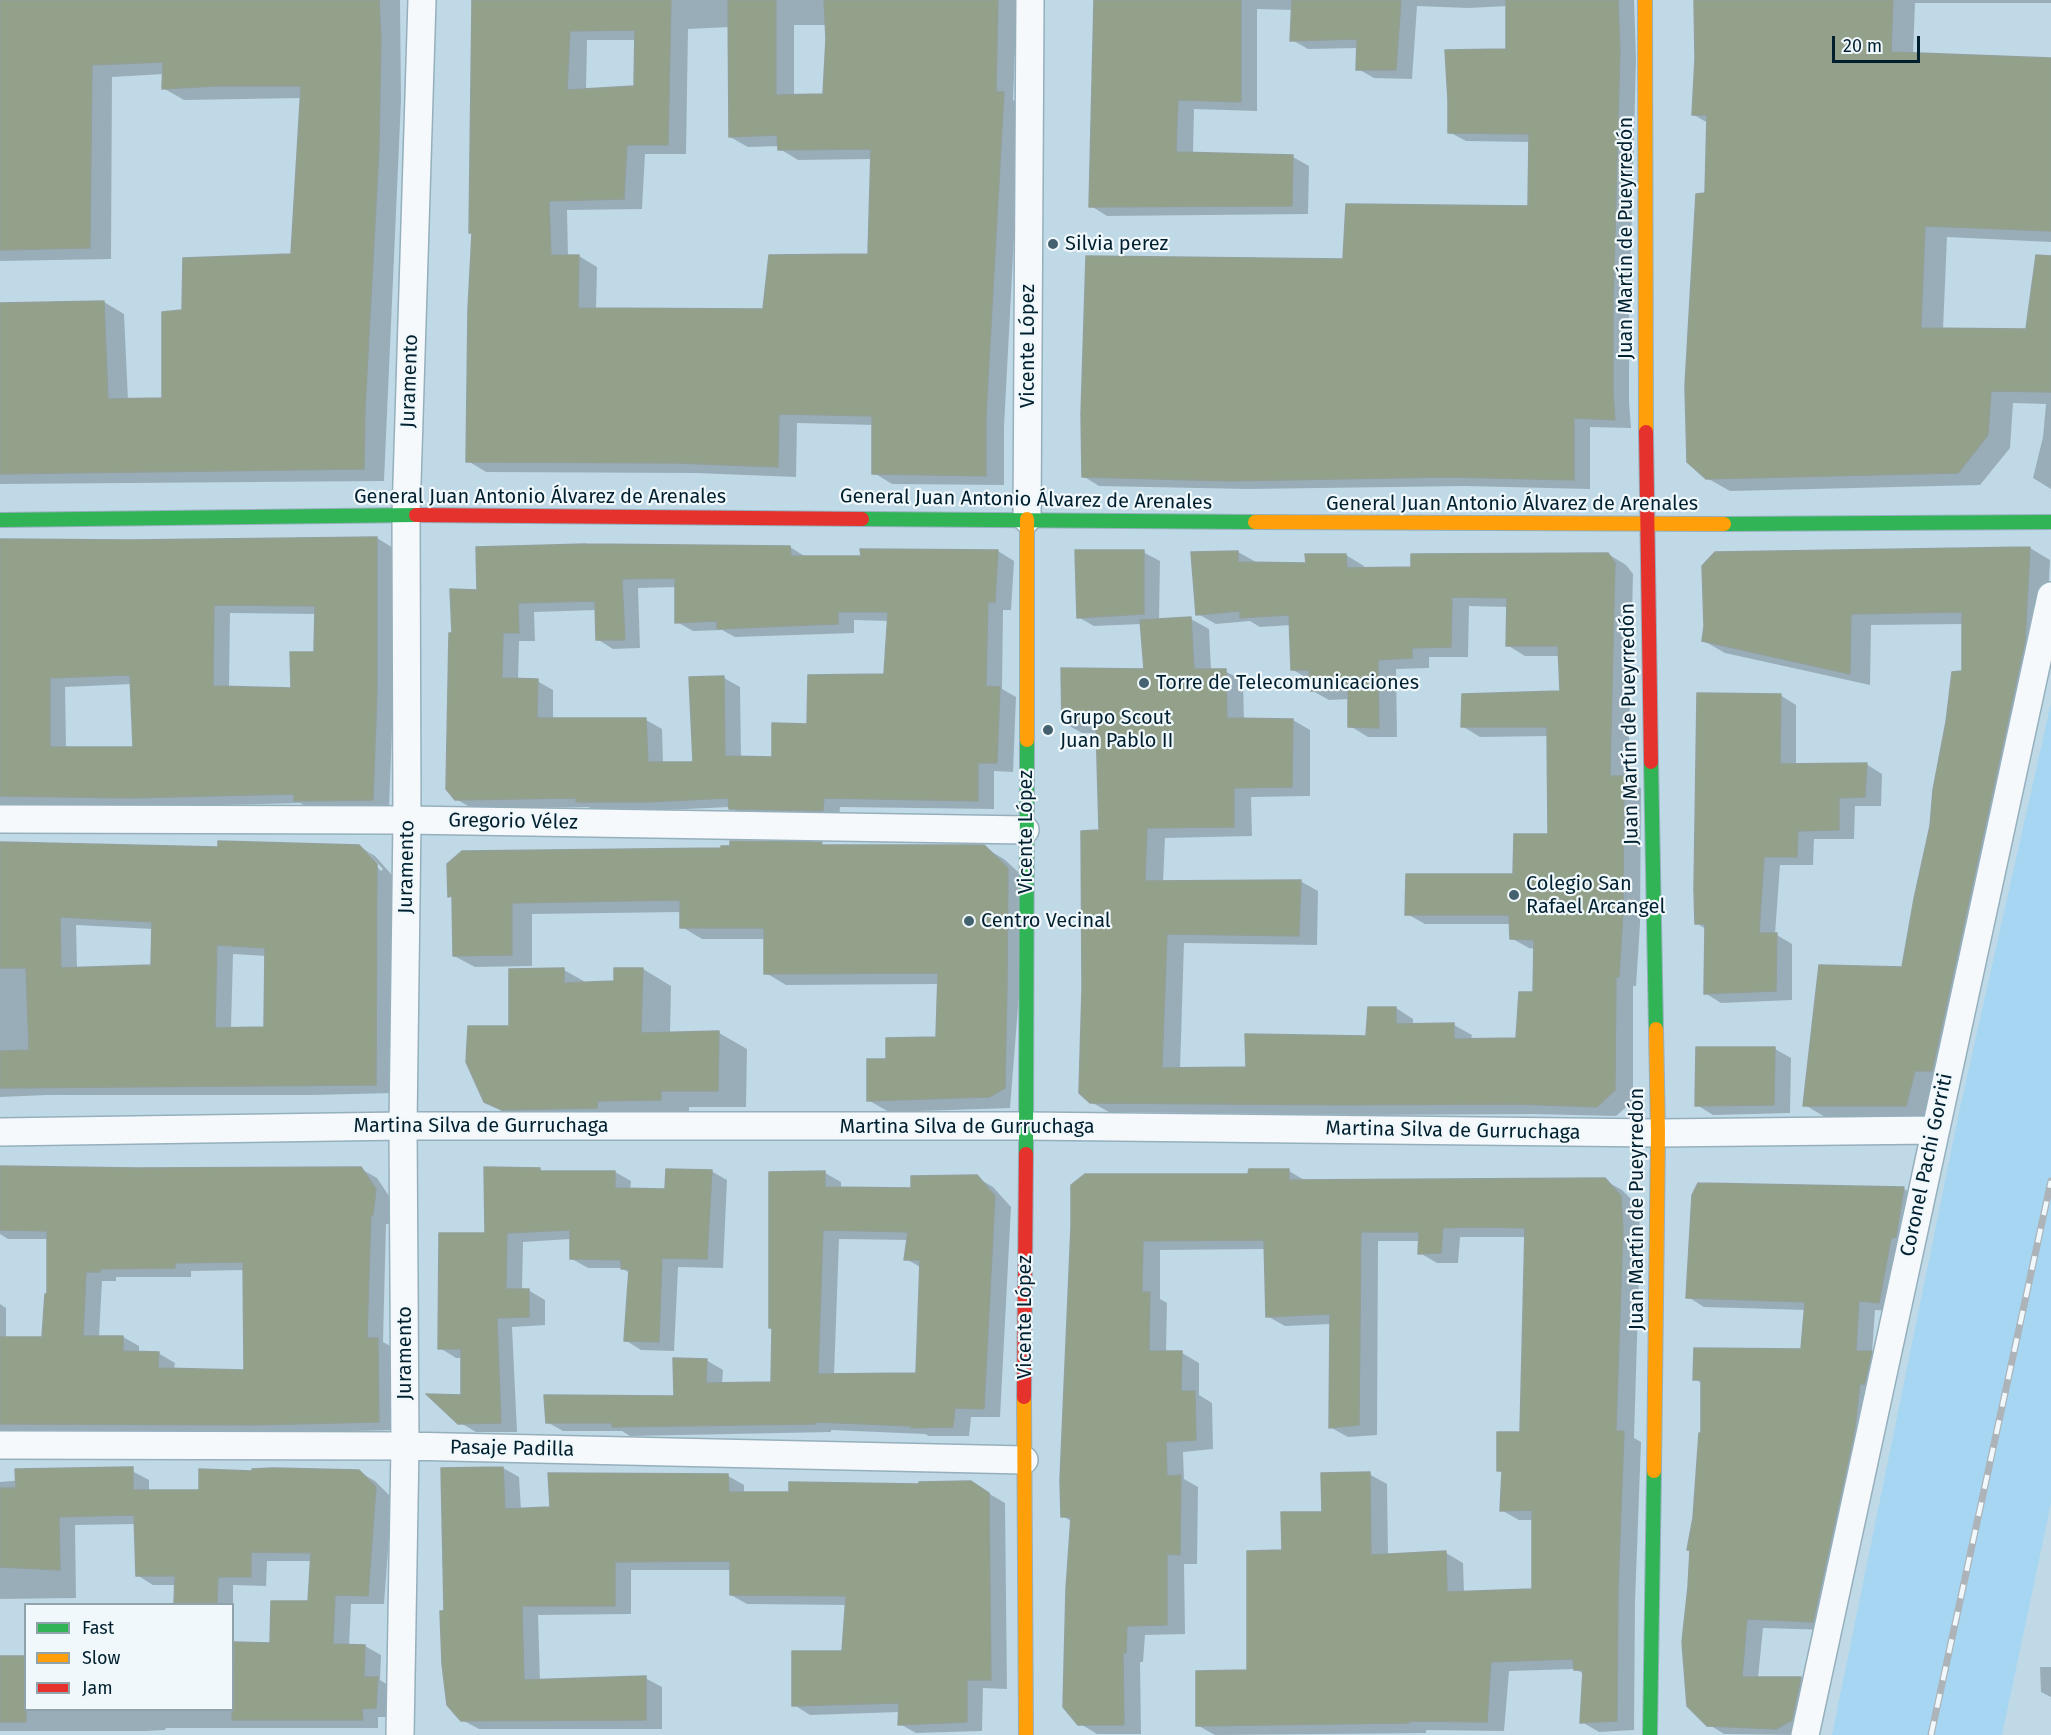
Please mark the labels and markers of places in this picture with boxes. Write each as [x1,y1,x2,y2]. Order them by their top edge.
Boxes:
place label: Silvia perez [1065,232,1168,256]
marker: Silvia perez [1046,237,1060,251]
place label: Torre de Telecomunicaciones [1156,671,1419,695]
marker: Torre de Telecomunicaciones [1137,676,1151,690]
place label: Grupo Scout Juan Pablo II [1060,706,1173,753]
marker: Grupo Scout Juan Pablo II [1041,723,1055,737]
place label: Colegio San Rafael Arcangel [1526,872,1665,919]
marker: Colegio San Rafael Arcangel [1507,888,1521,902]
place label: Centro Vecinal [981,909,1111,933]
marker: Centro Vecinal [962,914,976,928]

